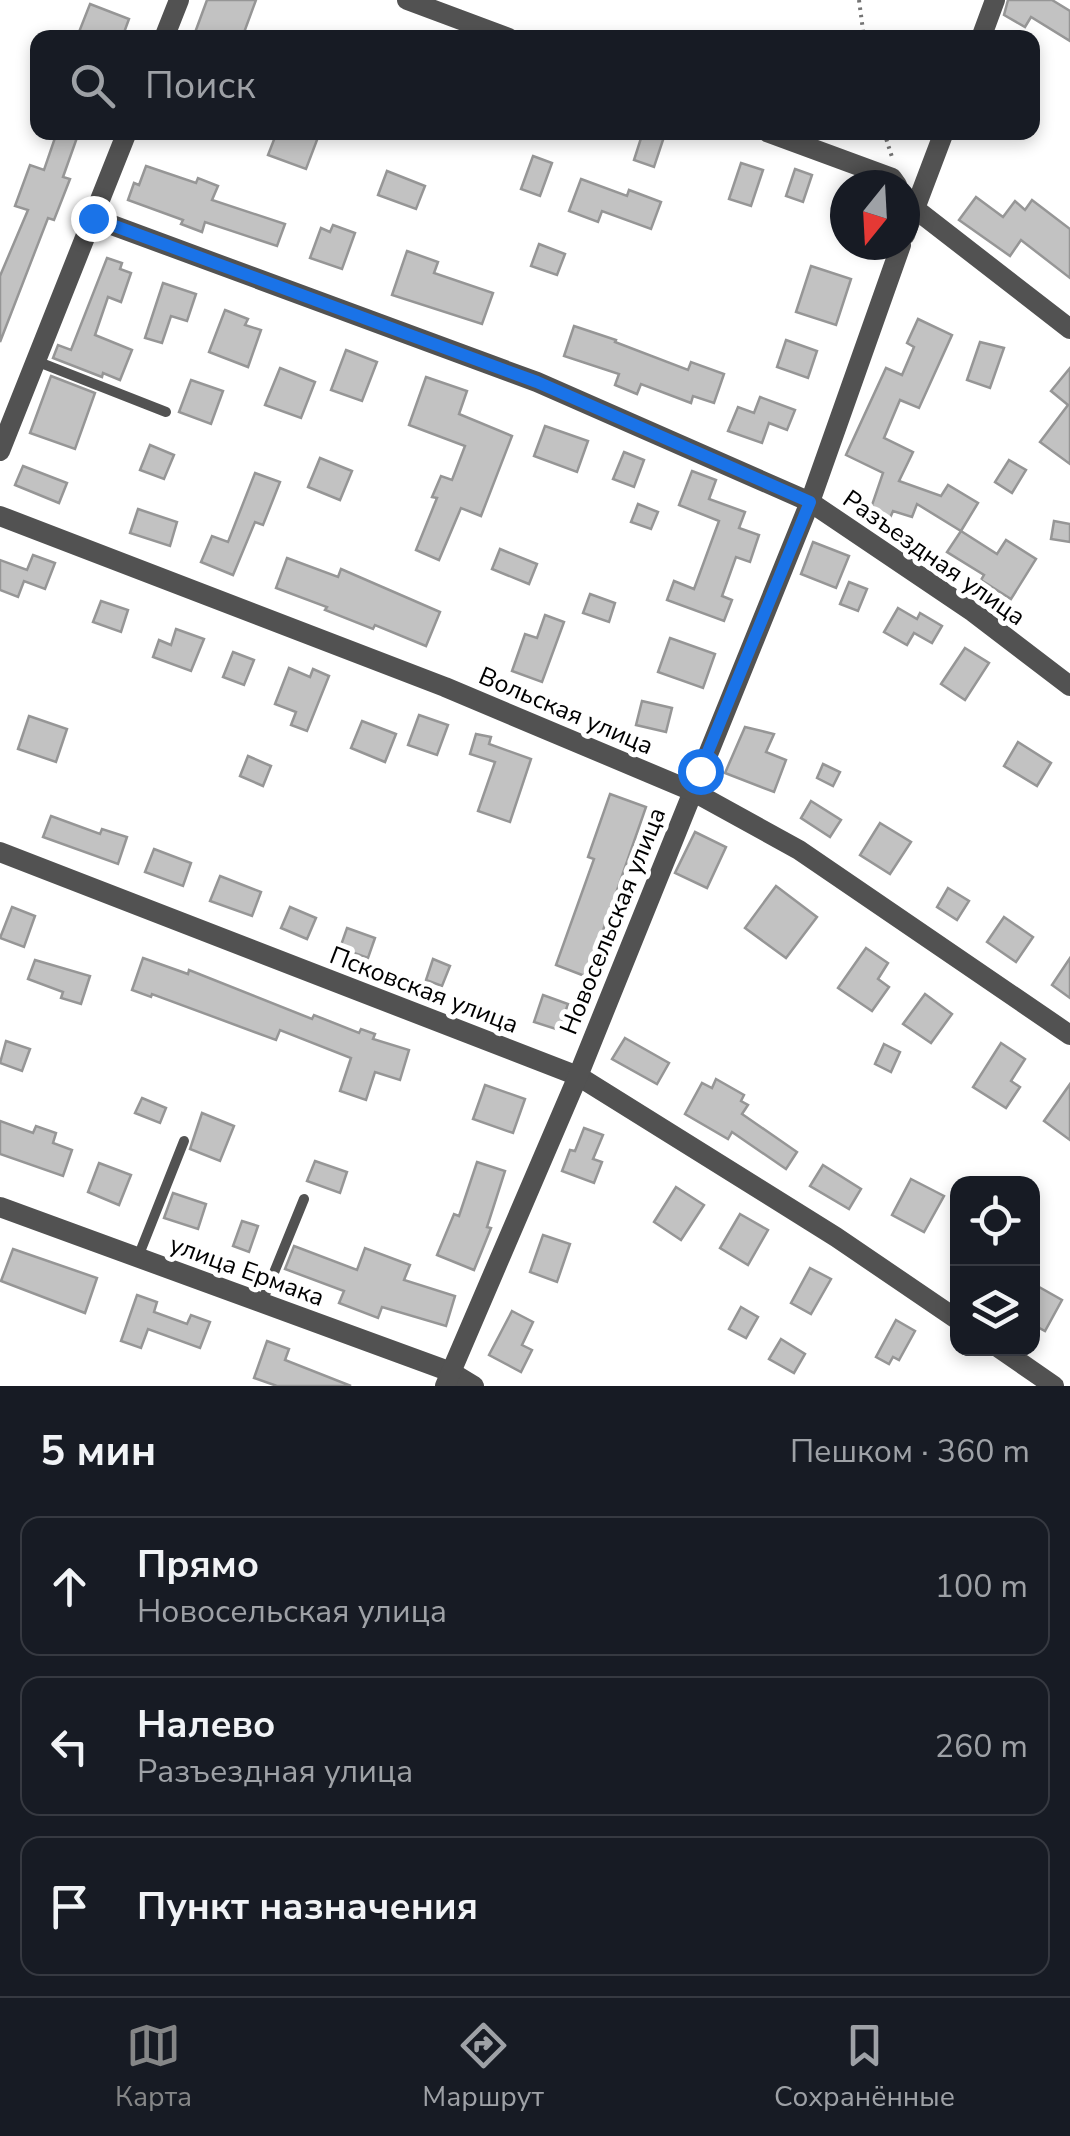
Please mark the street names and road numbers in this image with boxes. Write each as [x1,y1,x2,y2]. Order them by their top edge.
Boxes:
street label: Разъездная улица [836,482,1032,634]
street label: Вольская улица [473,659,659,763]
street label: Новосельская улица [552,802,674,1040]
street label: Псковская улица [325,938,523,1042]
street label: улица Ермака [165,1227,329,1315]

